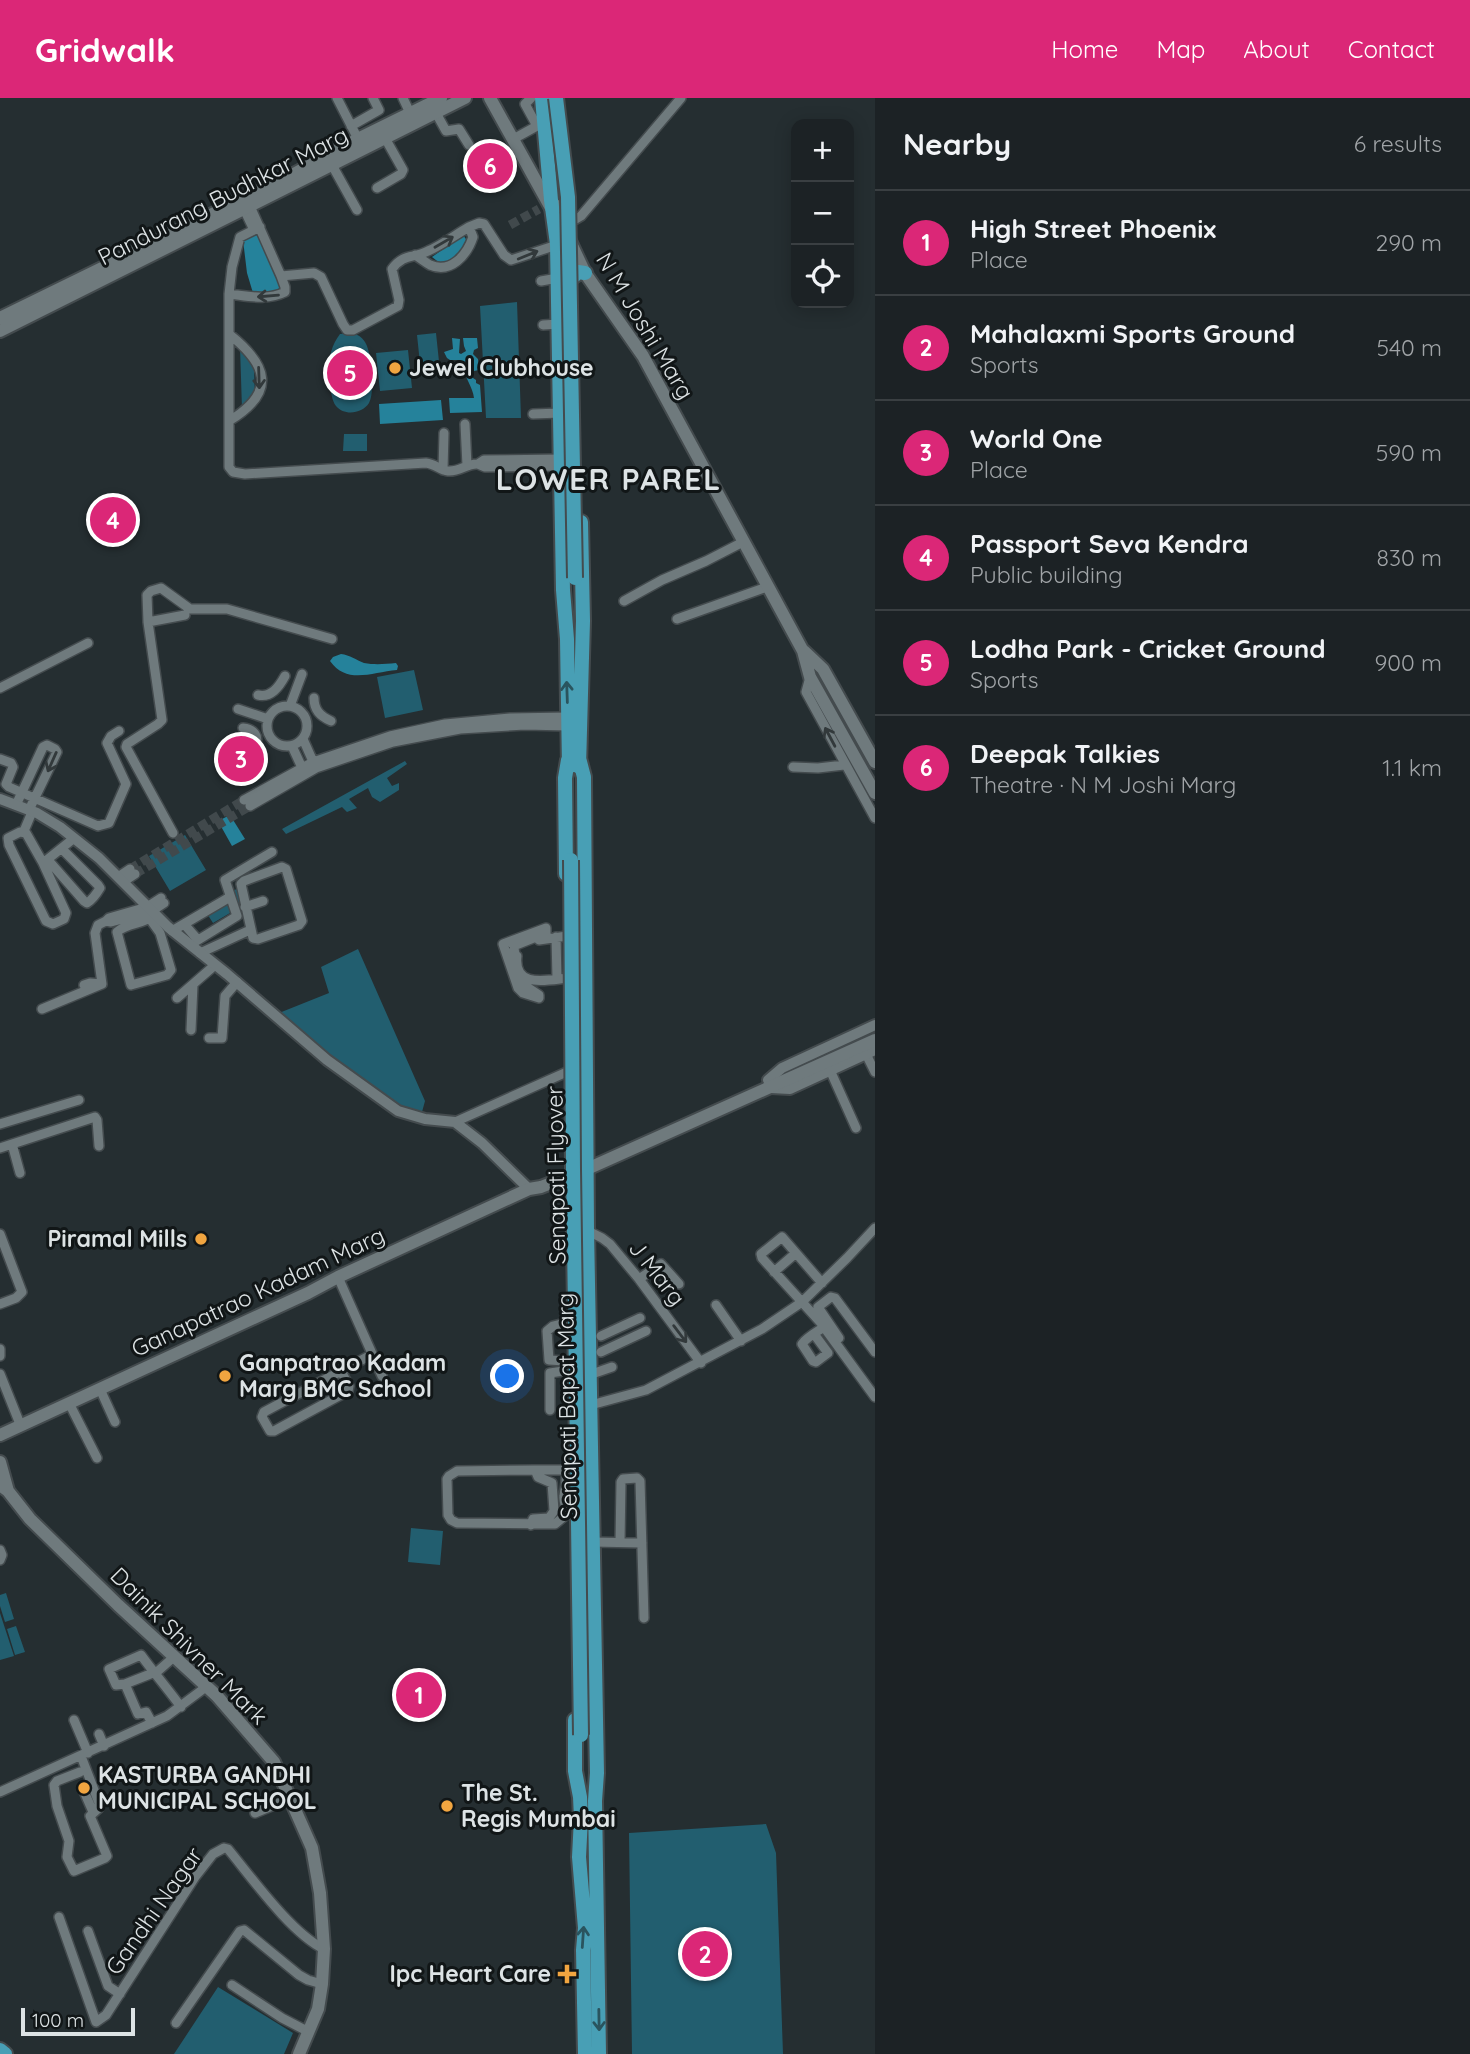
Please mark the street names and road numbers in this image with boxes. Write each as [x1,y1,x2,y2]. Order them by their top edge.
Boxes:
street label: Pandurang Budhkar Marg [93,120,353,271]
street label: N M Joshi Marg [590,247,701,404]
street label: Senapati Flyover [539,1085,572,1265]
street label: Ganapatrao Kadam Marg [126,1220,389,1363]
street label: J Marg [623,1234,692,1311]
street label: Senapati Bapat Marg [550,1292,583,1520]
street label: Dainik Shivner Mark [105,1561,274,1730]
street label: Gandhi Nagar [99,1841,208,1980]

